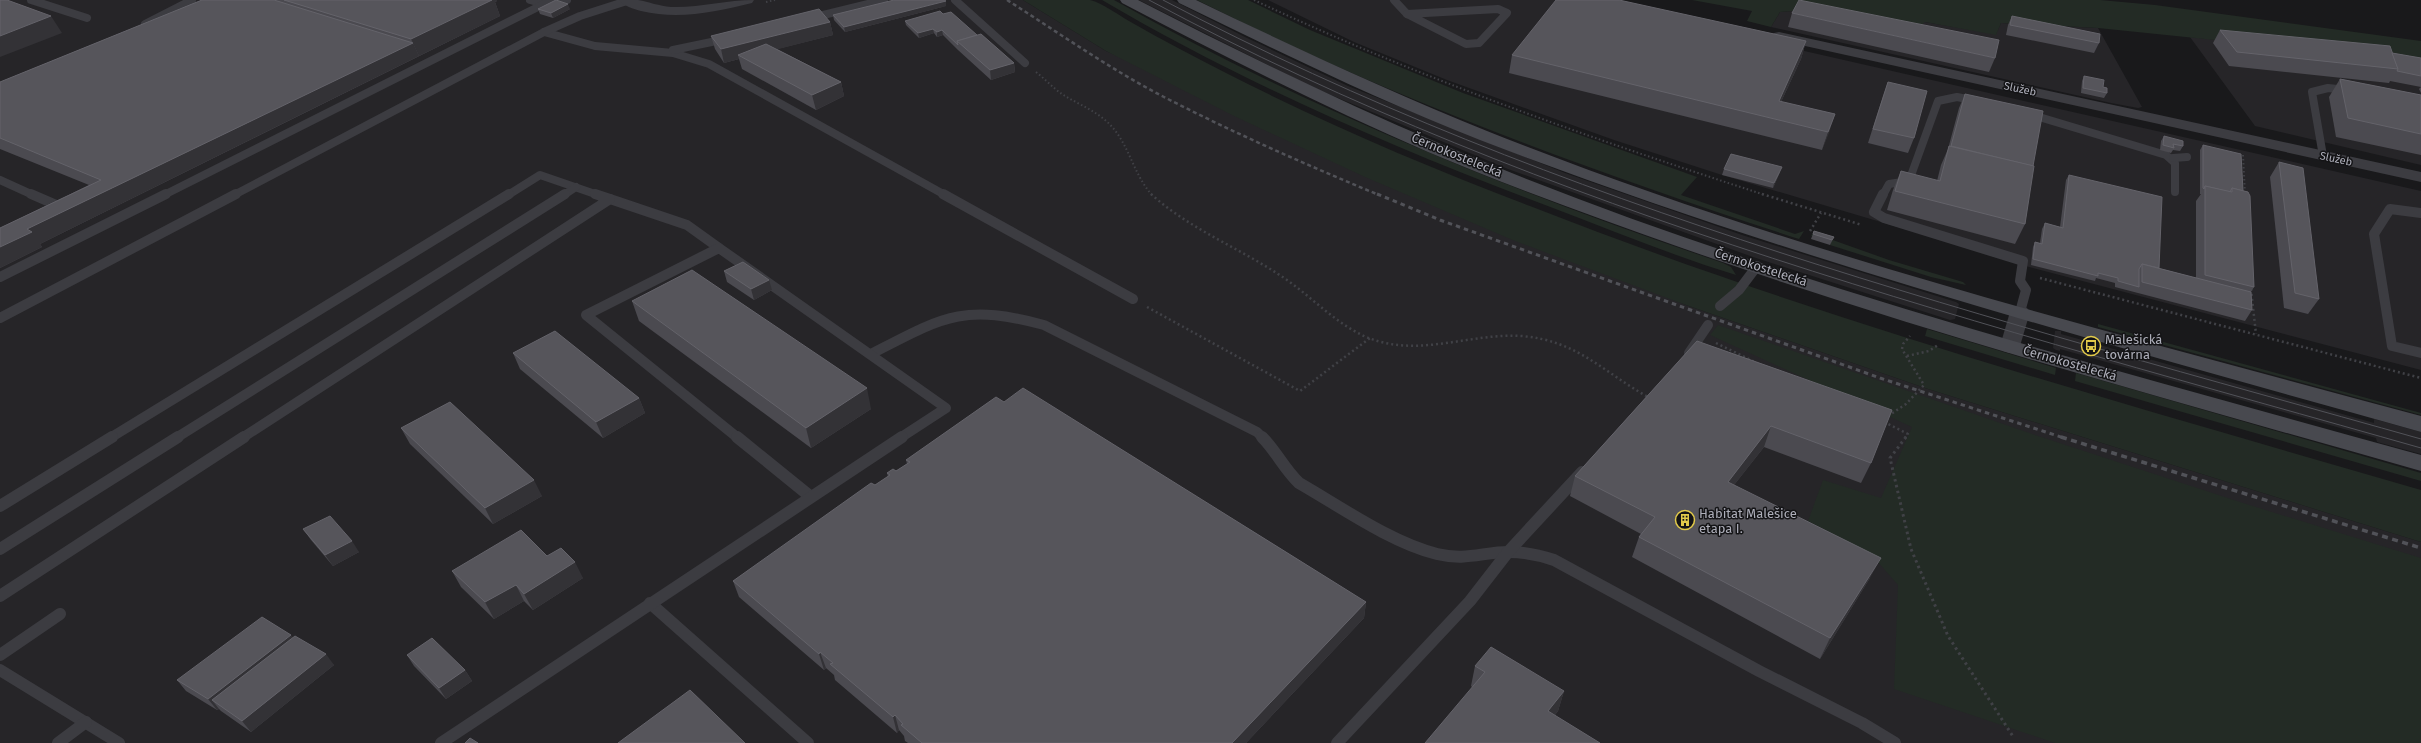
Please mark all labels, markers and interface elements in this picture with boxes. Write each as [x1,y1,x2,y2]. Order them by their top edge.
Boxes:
street label: Služeb [2003,79,2037,99]
street label: Černokostelecká [1409,129,1505,180]
street label: Služeb [2319,149,2353,169]
street label: Černokostelecká [1713,244,1810,289]
place label: Malešická továrna [2105,332,2162,362]
bus stop icon: Malešická továrna [2080,335,2102,357]
street label: Černokostelecká [2021,342,2119,384]
place label: Habitat Malešice etapa I. [1699,506,1797,536]
building icon: Habitat Malešice etapa I. [1674,509,1696,531]

